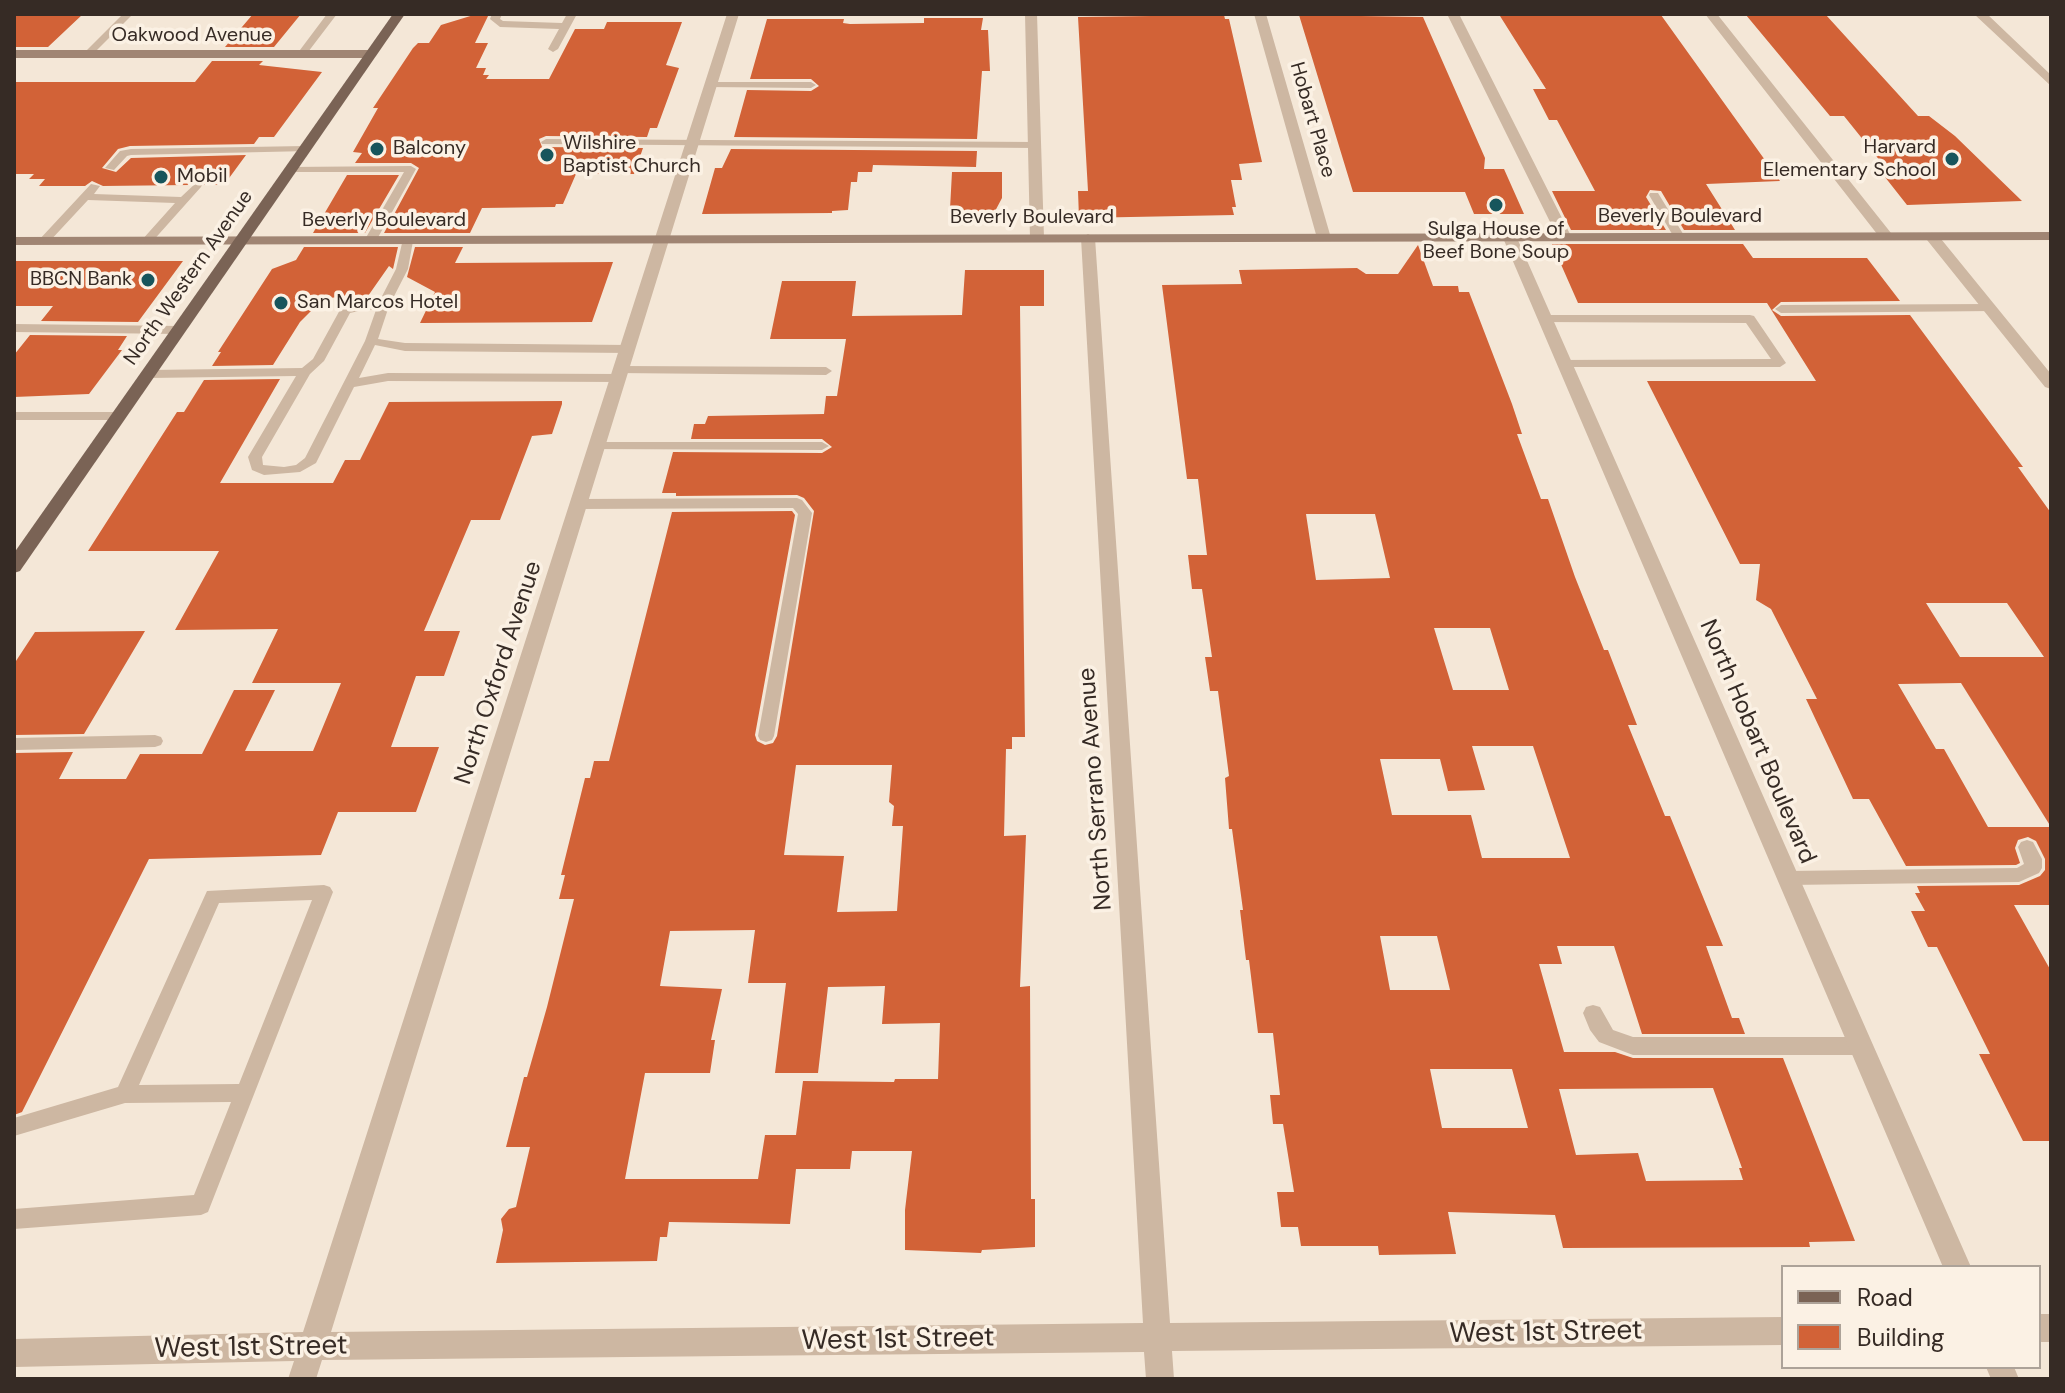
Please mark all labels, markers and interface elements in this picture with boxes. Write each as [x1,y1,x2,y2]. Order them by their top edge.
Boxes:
street label: Oakwood Avenue [112,24,272,48]
street label: Hobart Place [1284,59,1340,181]
place label: Wilshire Baptist Church [563,132,701,179]
place label: Harvard Elementary School [1763,136,1936,183]
place label: Balcony [393,137,466,161]
marker: Balcony [368,140,386,158]
marker: Wilshire Baptist Church [538,146,556,164]
marker: Harvard Elementary School [1943,150,1961,168]
place label: Mobil [177,165,227,189]
marker: Mobil [152,168,170,186]
street label: North Western Avenue [119,186,259,370]
marker: Sulga House of Beef Bone Soup [1487,196,1505,214]
street label: Beverly Boulevard [1598,205,1762,229]
street label: Beverly Boulevard [950,206,1114,230]
street label: Beverly Boulevard [302,209,466,233]
place label: Sulga House of Beef Bone Soup [1423,218,1569,265]
place label: BBCN Bank [30,268,132,292]
marker: BBCN Bank [139,271,157,289]
place label: San Marcos Hotel [297,291,458,315]
marker: San Marcos Hotel [272,294,290,312]
street label: North Oxford Avenue [449,558,549,788]
street label: North Hobart Boulevard [1693,616,1821,868]
street label: North Serrano Avenue [1073,666,1119,912]
legend [1781,1265,2041,1369]
text: Road [1857,1282,1913,1313]
street label: West 1st Street [1449,1315,1643,1351]
street label: West 1st Street [801,1322,995,1358]
text: Building [1857,1322,1944,1353]
street label: West 1st Street [154,1330,348,1366]

